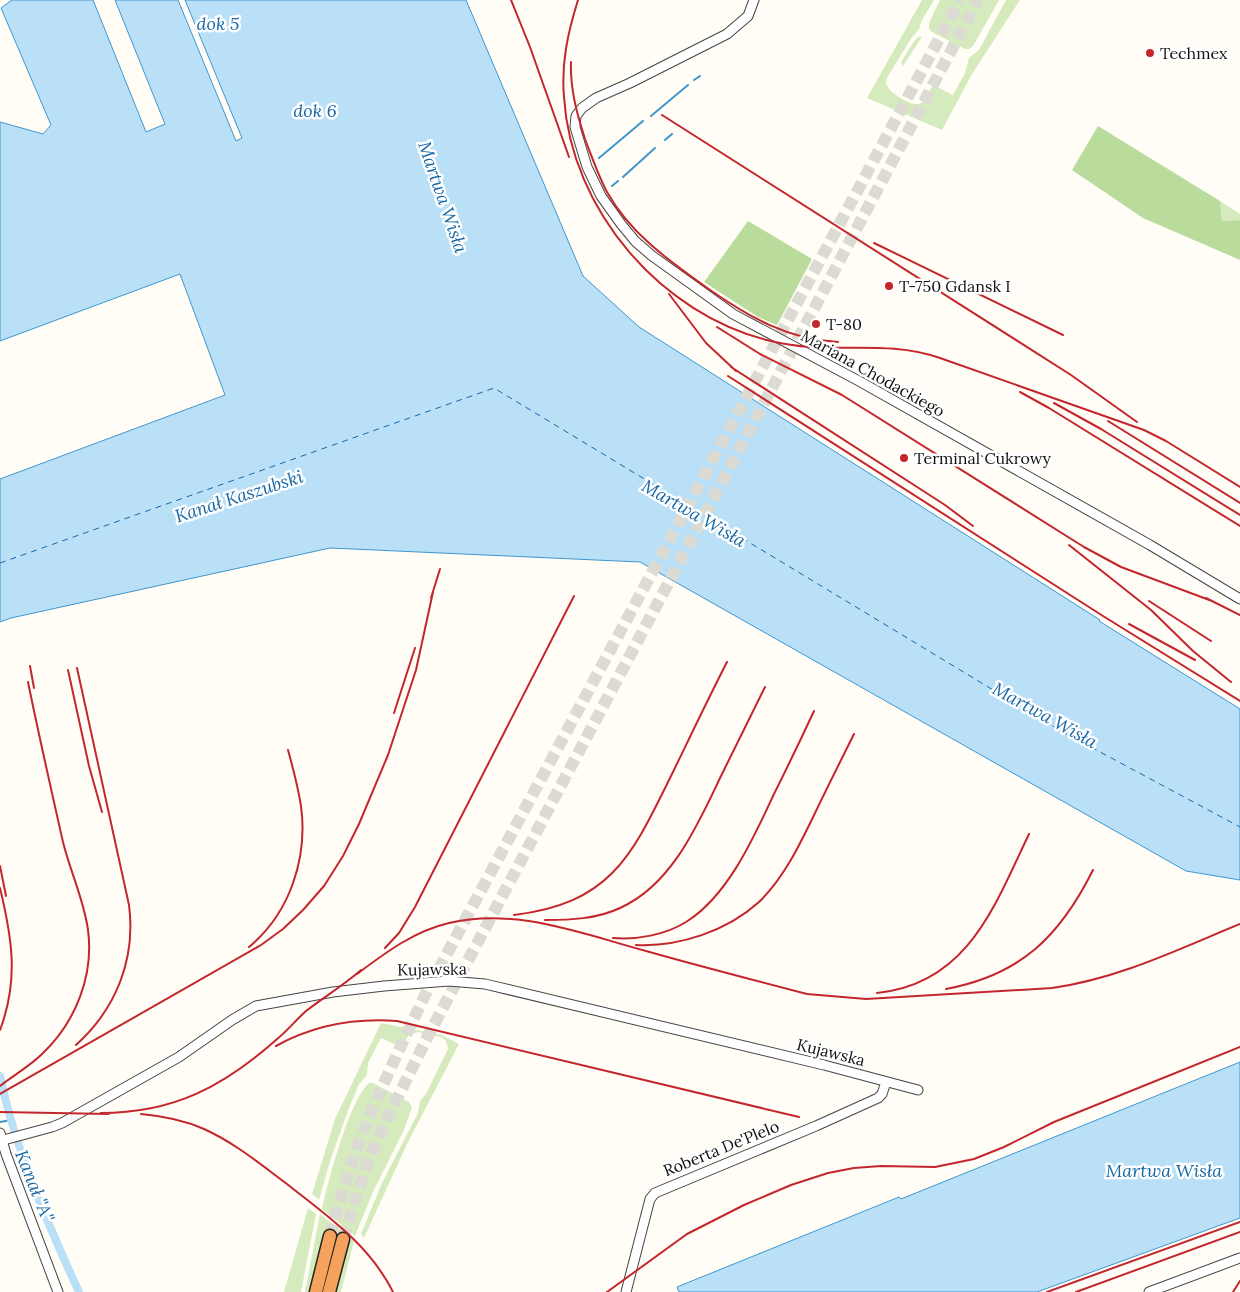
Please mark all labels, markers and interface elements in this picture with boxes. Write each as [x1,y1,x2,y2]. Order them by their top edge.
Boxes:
water label: dok 5 [197,12,239,35]
place label: Techmex [1160,43,1228,63]
marker: Techmex [1144,47,1156,59]
water label: dok 6 [293,99,337,122]
water label: Martwa Wisła [413,138,473,256]
place label: T-750 Gdansk I [899,276,1011,296]
marker: T-750 Gdansk I [883,280,895,292]
place label: T-80 [826,314,862,334]
marker: T-80 [810,318,822,330]
street label: Mariana Chodackiego [798,325,948,421]
place label: Terminal Cukrowy [914,448,1052,468]
marker: Terminal Cukrowy [898,452,910,464]
water label: Kanał Kaszubski [172,464,306,528]
water label: Martwa Wisła [638,474,750,552]
water label: Martwa Wisła [989,677,1102,753]
street label: Kujawska [397,958,467,980]
street label: Kujawska [795,1034,867,1070]
street label: Roberta De'Plelo [660,1116,782,1180]
water label: Kanał "A" [10,1147,60,1225]
water label: Martwa Wisła [1106,1159,1222,1182]

